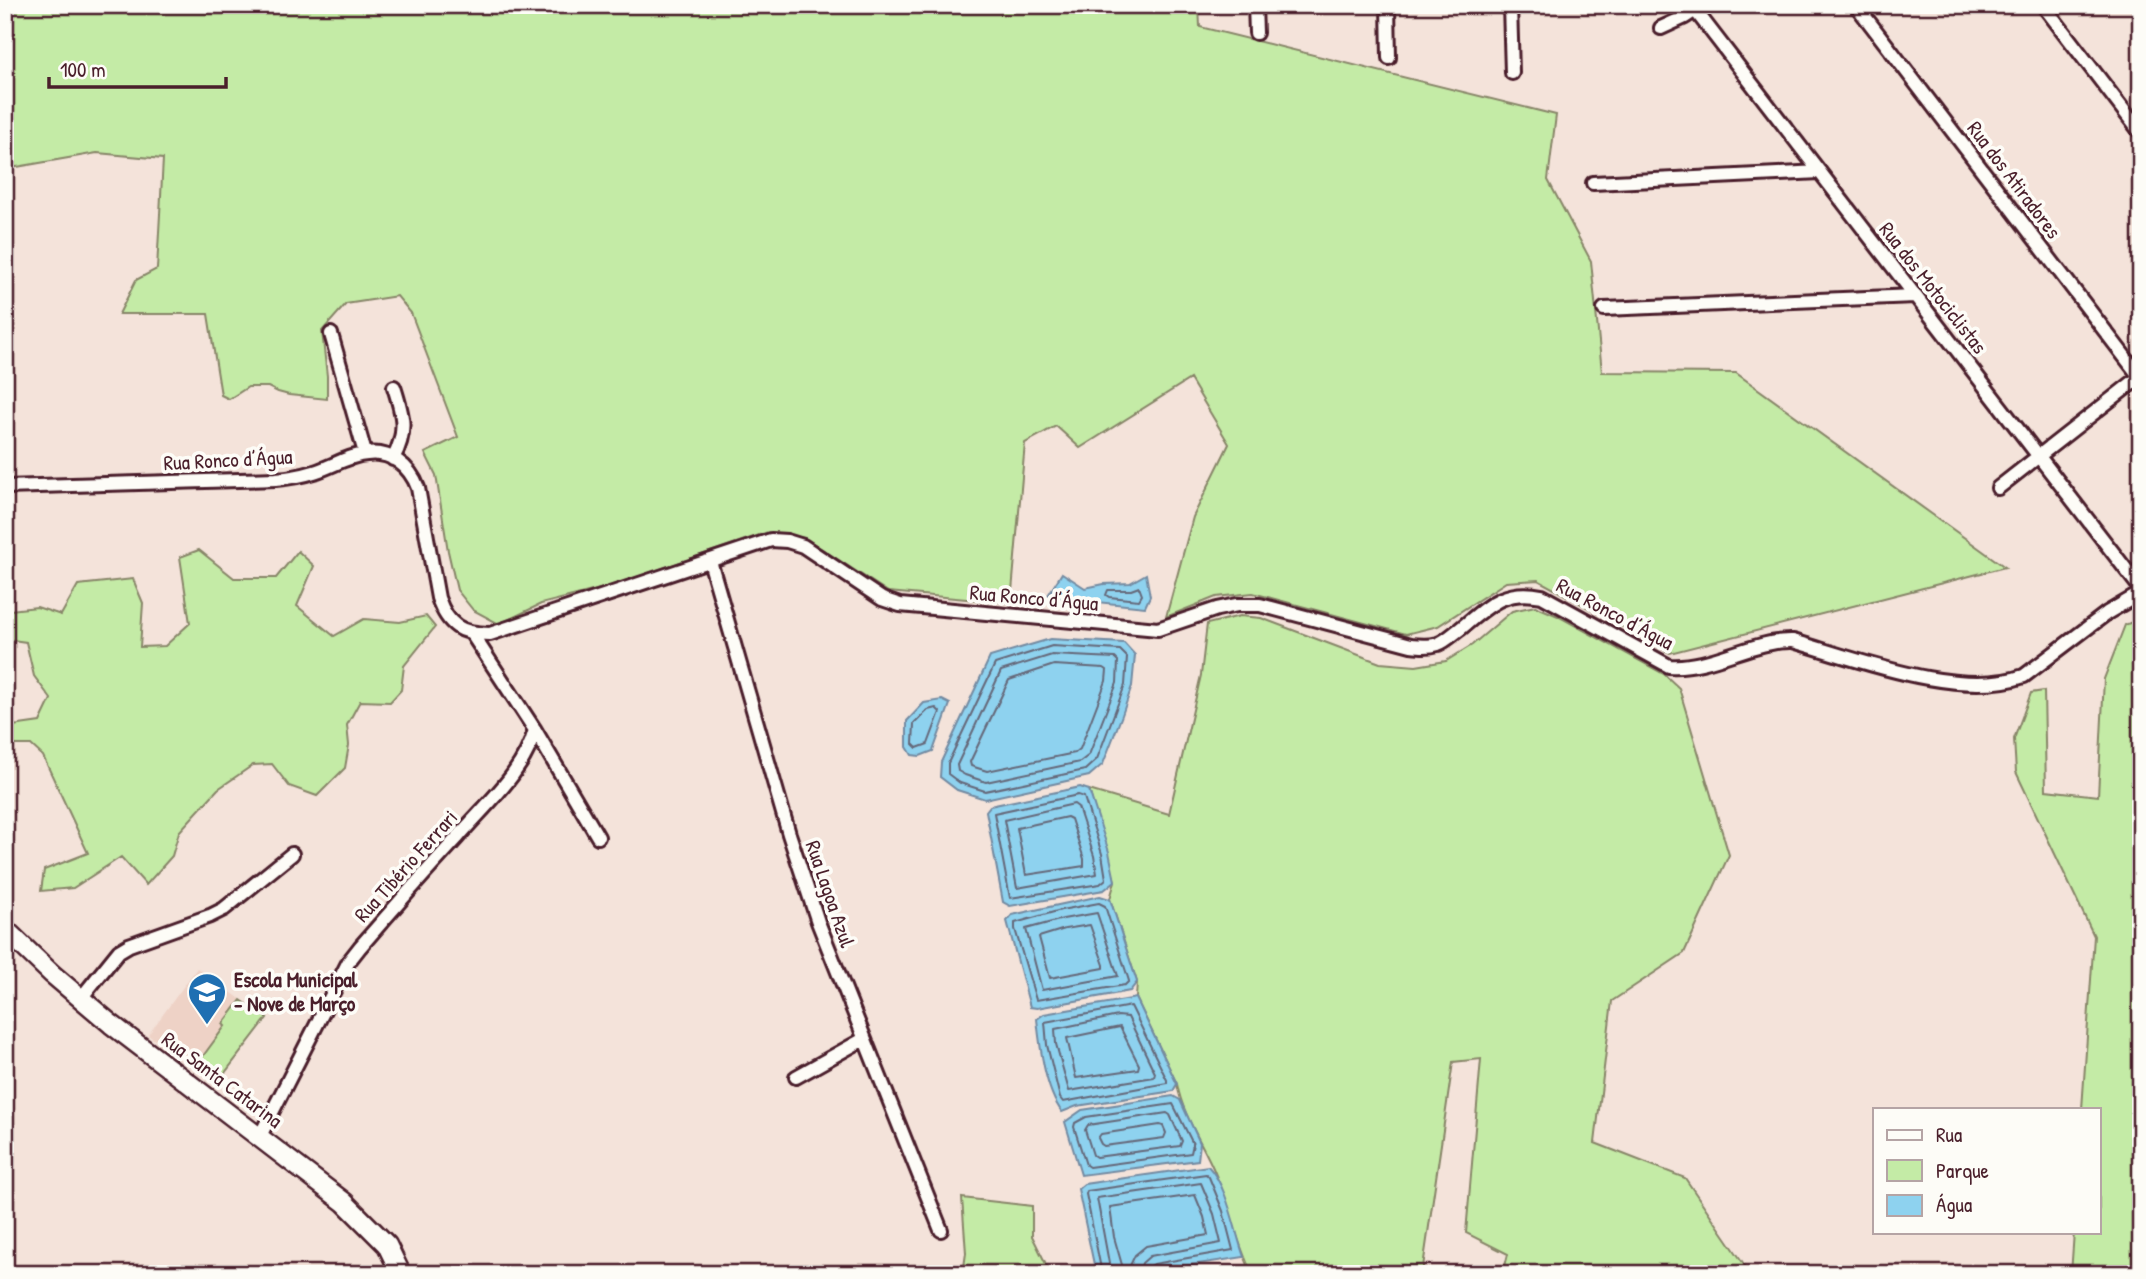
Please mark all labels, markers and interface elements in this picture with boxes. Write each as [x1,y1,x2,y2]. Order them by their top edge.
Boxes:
scale bar [49,46,226,90]
text: 100 m [60,55,106,84]
street label: Rua dos Atiradores [1961,115,2068,244]
street label: Rua dos Motociclistas [1873,216,1994,360]
street label: Rua Ronco d’Água [163,442,293,477]
street label: Rua Ronco d’Água [1551,570,1679,657]
street label: Rua Ronco d’Água [969,577,1100,618]
street label: Rua Tibério Ferrari [347,803,464,928]
street label: Rua Lagoa Azul [799,837,862,951]
place label: Escola Municipal - Nove de Março [234,965,358,1018]
school or university icon: Escola Municipal - Nove de Março [186,971,228,1026]
street label: Rua Santa Catarina [156,1025,289,1135]
legend [1873,1108,2100,1234]
text: Rua [1936,1120,1962,1149]
text: Parque [1936,1156,1989,1185]
text: Água [1936,1190,1972,1219]

